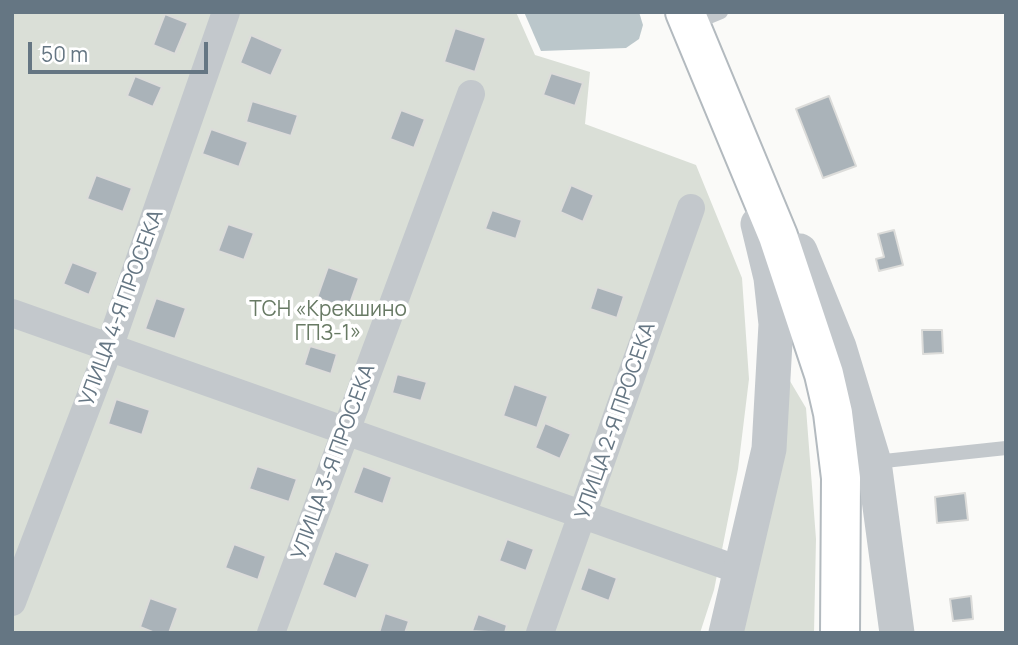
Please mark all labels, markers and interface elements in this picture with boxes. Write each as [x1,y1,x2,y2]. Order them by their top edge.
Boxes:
scale bar [32,28,212,72]
text: 50 m [41,40,88,68]
street label: УЛИЦА 4-Я ПРОСЕКА [75,206,169,410]
park label: ТСН «Крекшино ГПЗ-1» [249,297,407,347]
street label: УЛИЦА 2-Я ПРОСЕКА [570,319,662,523]
street label: УЛИЦА 3-Я ПРОСЕКА [287,361,381,563]

